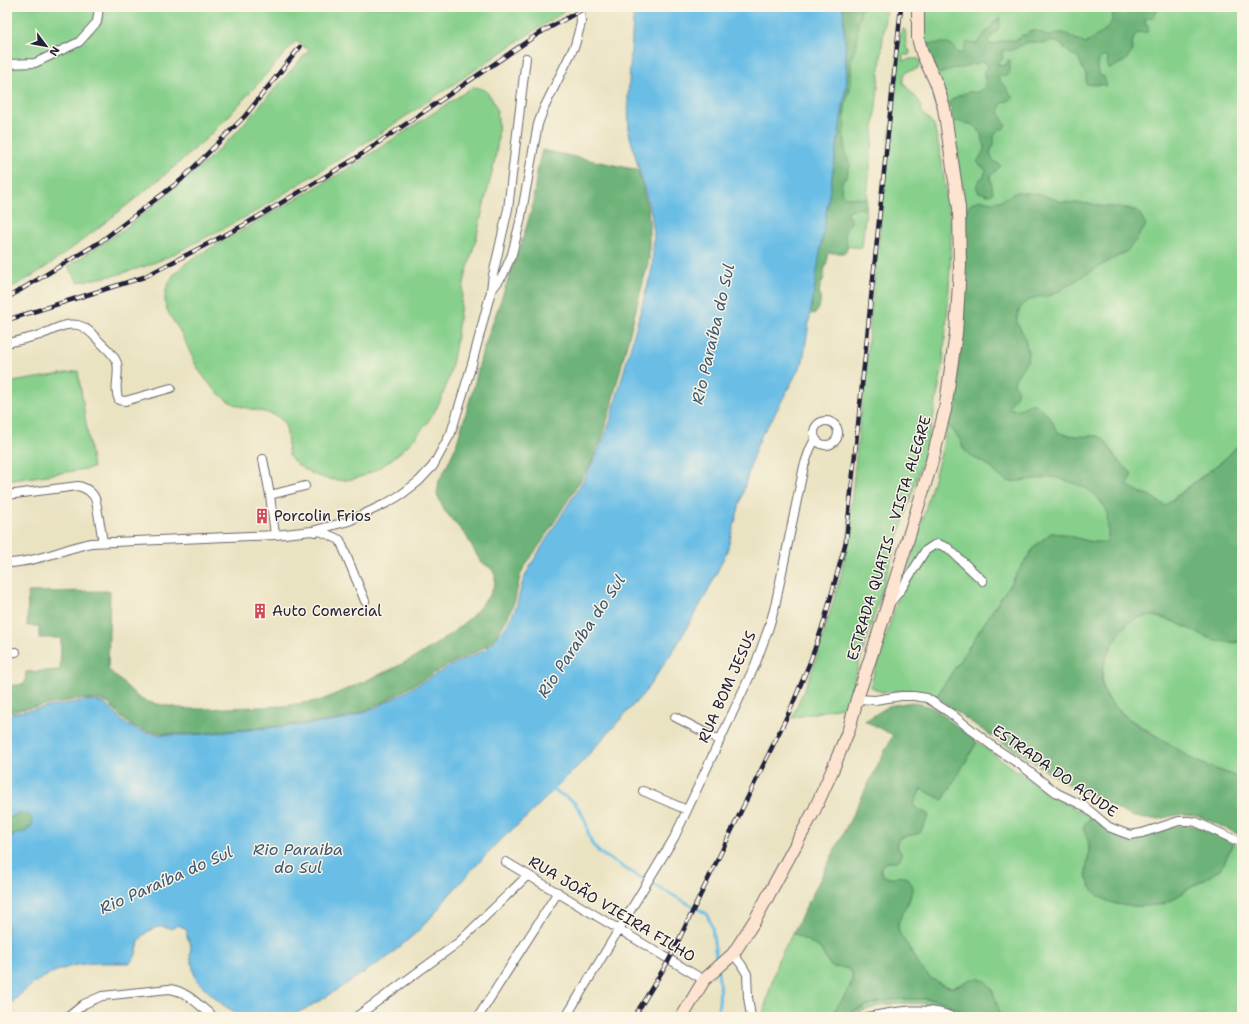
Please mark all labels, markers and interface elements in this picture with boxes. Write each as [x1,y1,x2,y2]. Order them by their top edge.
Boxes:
north arrow [26,26,66,66]
text: N [45,43,63,59]
water label: Rio Paraíba do Sul [687,262,739,406]
street label: ESTRADA QUATIS - VISTA ALEGRE [842,413,936,663]
place label: Porcolin Frios [274,506,371,526]
building icon: Porcolin Frios [253,507,271,525]
water label: Rio Paraíba do Sul [532,571,630,701]
place label: Auto Comercial [272,601,382,621]
building icon: Auto Comercial [251,602,269,620]
street label: RUA BOM JESUS [693,628,761,746]
street label: ESTRADA DO AÇUDE [989,720,1121,822]
water label: Rio Paraiba do Sul [253,839,343,878]
water label: Rio Paraíba do Sul [96,841,236,919]
street label: RUA JOÃO VIEIRA FILHO [525,850,700,967]

